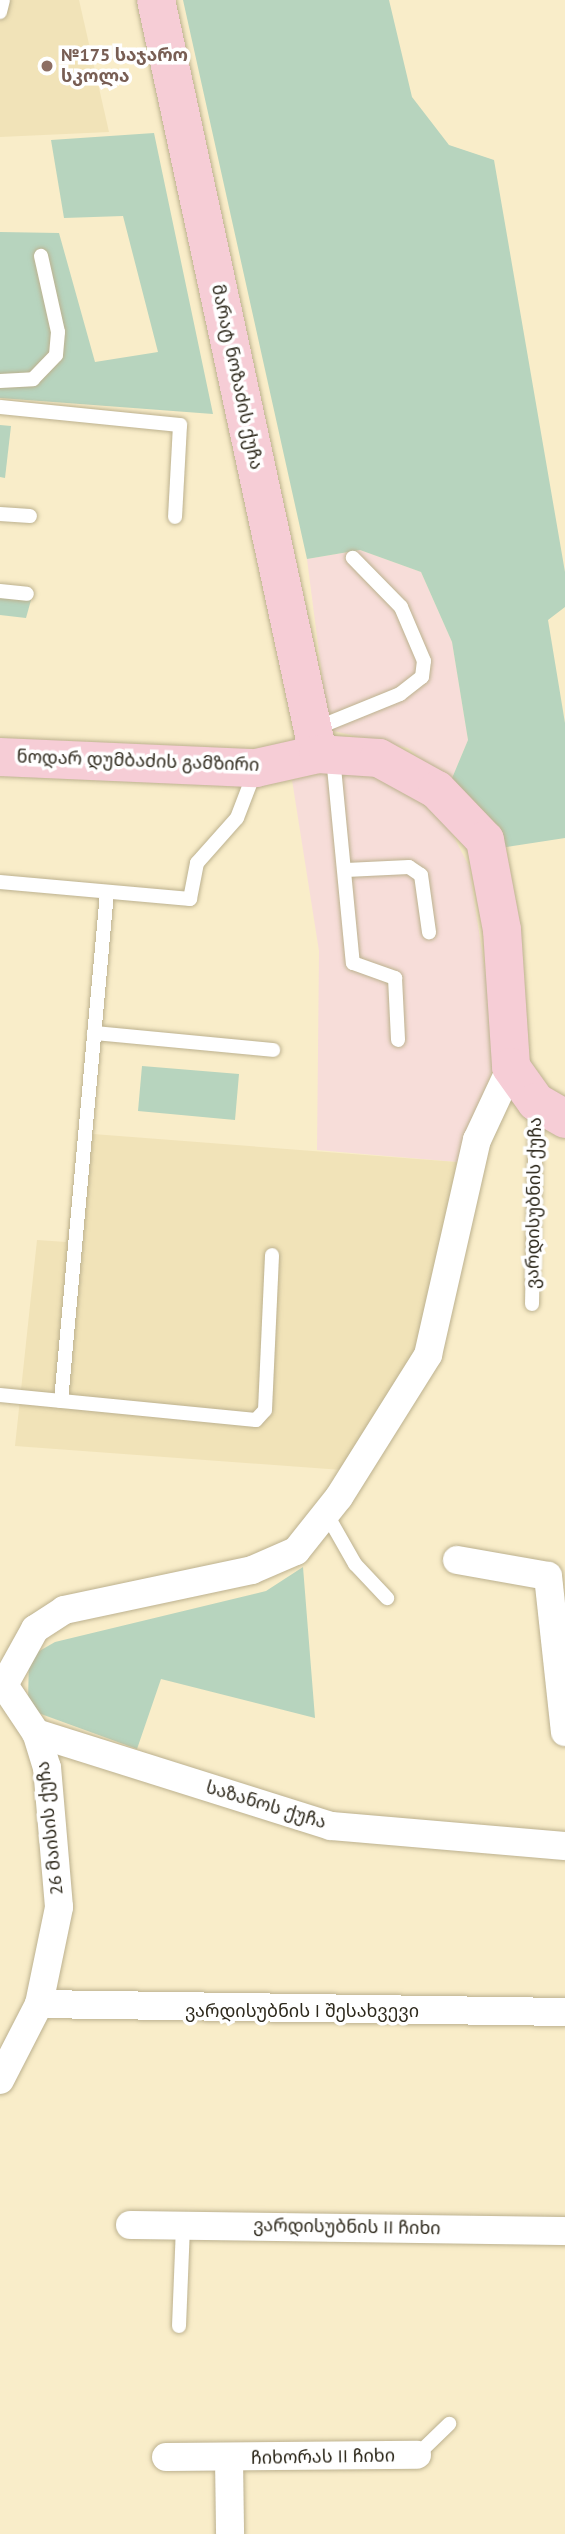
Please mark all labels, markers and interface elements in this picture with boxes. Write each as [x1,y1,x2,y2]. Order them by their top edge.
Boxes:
place label: №175 საჯარო სკოლა [61,45,188,88]
marker: №175 საჯარო სკოლა [39,58,55,74]
street label: მარატ ნოზაძის ქუჩა [207,282,267,472]
street label: ნოდარ დუმბაძის გამზირი [16,746,260,776]
street label: ვარდისუბნის ქუჩა [522,1117,546,1289]
street label: 26 მაისის ქუჩა [32,1760,68,1896]
street label: საზანოს ქუჩა [203,1776,329,1834]
street label: ვარდისუბნის I შესახვევი [185,2000,419,2022]
street label: ვარდისუბნის II ჩიხი [253,2215,441,2239]
street label: ჩიხორას II ჩიხი [251,2445,395,2469]

